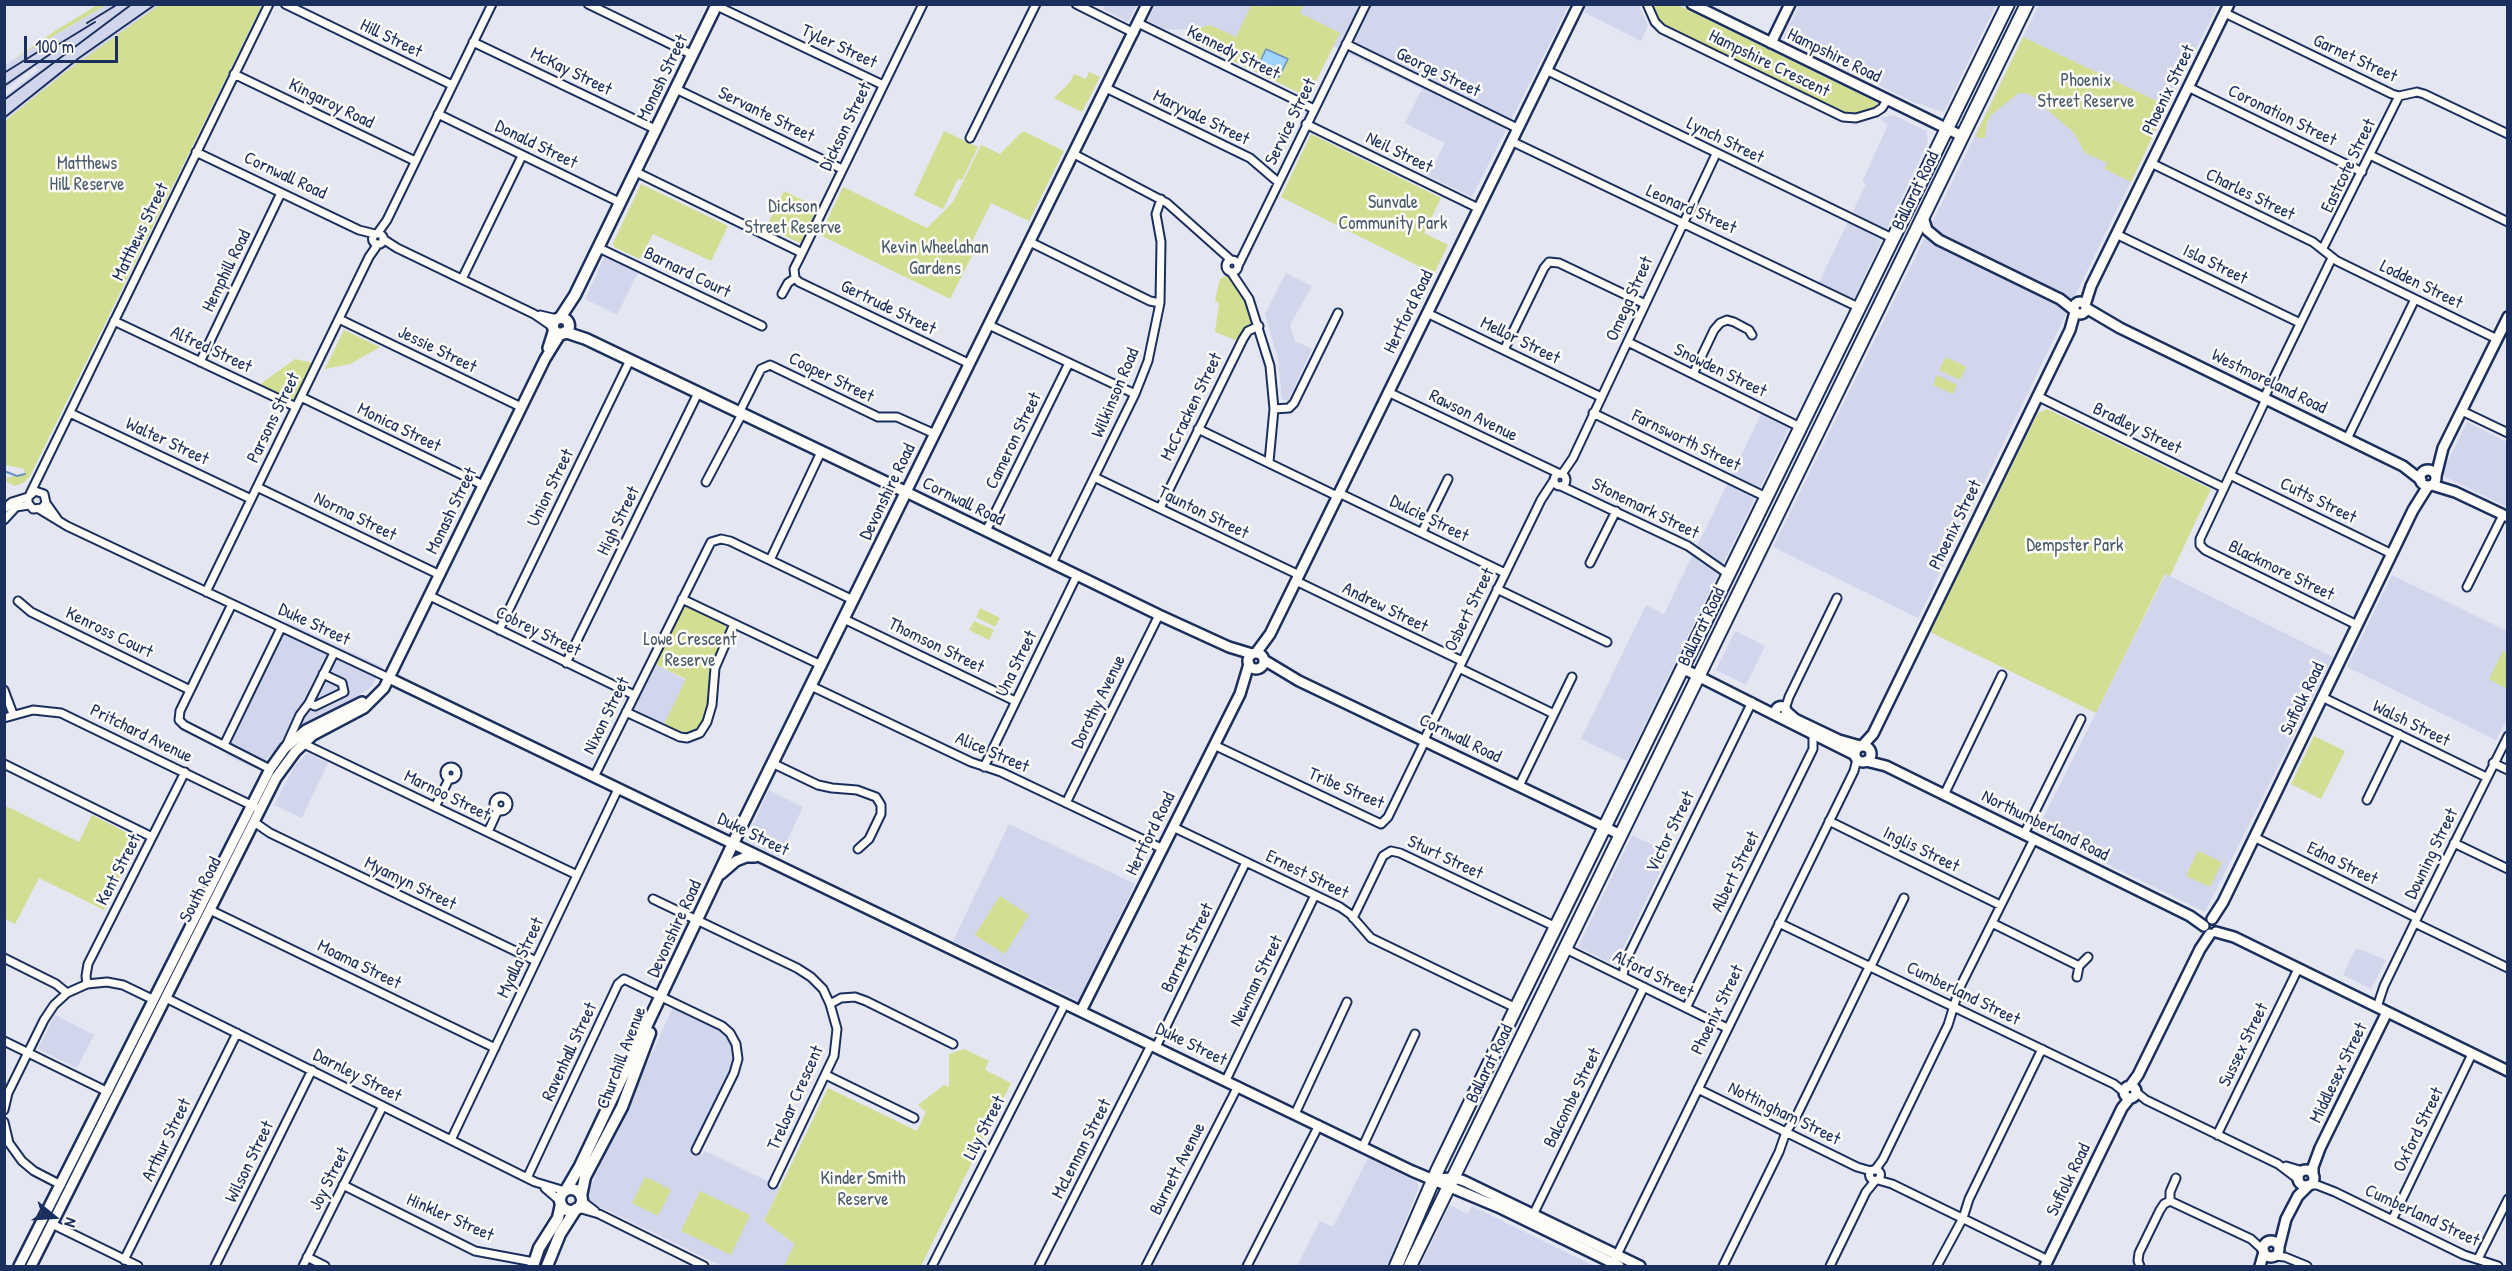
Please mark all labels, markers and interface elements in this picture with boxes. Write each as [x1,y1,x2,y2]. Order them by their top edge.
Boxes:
street label: Hill Street [356,15,426,63]
street label: Tyler Street [798,20,880,74]
street label: Kennedy Street [1183,21,1283,85]
scale bar [27,24,122,62]
street label: Hampshire Road [1784,24,1884,88]
street label: Hampshire Crescent [1705,25,1833,103]
street label: Garnet Street [2310,30,2400,88]
street label: Monash Street [633,31,693,125]
text: 100 m [35,34,74,59]
street label: Phoenix Street [2138,42,2200,138]
street label: McKay Street [527,43,615,101]
street label: George Street [1392,43,1484,103]
park label: Phoenix Street Reserve [2038,70,2134,112]
street label: Kingaroy Road [285,74,377,134]
street label: Service Street [1261,75,1321,169]
street label: Dickson Street [815,79,877,175]
street label: Coronation Street [2224,80,2340,152]
street label: Servante Street [714,82,818,148]
street label: Maryvale Street [1149,85,1253,151]
street label: Lynch Street [1683,113,1767,169]
street label: Donald Street [491,116,581,174]
street label: Eastcote Street [2317,116,2381,216]
street label: Neil Street [1362,128,1436,178]
street label: Cornwall Road [240,147,330,205]
street label: Ballarat Road [1888,148,1944,234]
park label: Matthews Hill Reserve [49,153,125,195]
street label: Charles Street [2202,164,2298,226]
street label: Matthews Street [108,180,174,284]
street label: Leonard Street [1643,181,1739,239]
park label: Sunvale Community Park [1338,192,1448,234]
park label: Dickson Street Reserve [745,196,841,238]
street label: Hemphill Road [198,226,256,316]
park label: Kevin Wheelahan Gardens [881,237,989,280]
street label: Isla Street [2179,240,2251,290]
street label: Barnard Court [640,243,734,303]
street label: Omega Street [1602,253,1658,345]
street label: Lodden Street [2376,256,2466,314]
street label: Hertford Road [1380,267,1438,357]
street label: Gertrude Street [837,276,939,340]
street label: Mellor Street [1477,312,1563,370]
street label: Alfred Street [167,322,255,378]
street label: Jessie Street [394,322,480,378]
street label: Snowden Street [1670,339,1770,403]
street label: Wilkinson Road [1087,345,1145,441]
street label: Westmoreland Road [2208,345,2330,419]
street label: Cooper Street [785,348,877,408]
street label: McCracken Street [1157,350,1227,464]
street label: Parsons Street [243,369,305,467]
street label: Rawson Avenue [1425,385,1521,447]
street label: Cameron Street [981,389,1047,493]
street label: Bradley Street [2089,398,2185,460]
street label: Monica Street [354,399,444,457]
street label: Farnsworth Street [1628,405,1744,477]
street label: Walter Street [122,413,212,471]
street label: Devonshire Road [855,440,921,544]
street label: Union Street [523,446,579,530]
street label: Monash Street [422,464,482,558]
street label: Cornwall Road [918,473,1008,531]
street label: Cutts Street [2276,473,2360,529]
street label: Stonemark Street [1588,474,1702,544]
street label: Phoenix Street [1925,477,1987,573]
street label: Taunton Street [1154,482,1252,544]
street label: High Street [593,483,645,559]
street label: Norma Street [310,488,400,546]
street label: Dulcie Street [1386,491,1472,547]
park label: Dempster Park [2026,535,2124,557]
street label: Blackmore Street [2225,536,2337,606]
street label: Osbert Street [1440,565,1500,655]
street label: Andrew Street [1339,578,1431,638]
street label: Ballarat Road [1674,584,1730,670]
street label: Duke Street [275,599,353,651]
street label: Cobrey Street [492,602,584,662]
street label: Kenross Court [62,603,156,663]
street label: Thomson Street [885,614,987,678]
street label: Una Street [992,627,1042,701]
park label: Lowe Crescent Reserve [644,629,736,672]
street label: Dorothy Avenue [1067,652,1131,752]
street label: Suffolk Road [2276,659,2330,739]
street label: Nixon Street [579,674,635,758]
street label: Walsh Street [2369,696,2453,752]
street label: Pritchard Avenue [86,700,196,768]
street label: Cornwall Road [1415,710,1505,768]
street label: Alice Street [952,728,1032,778]
street label: Tribe Street [1305,763,1387,815]
street label: Marnoo Street [400,766,494,826]
street label: Northumberland Road [1978,786,2112,866]
street label: Victor Street [1642,788,1700,876]
street label: Hertford Road [1122,789,1180,879]
street label: Downing Street [2401,805,2463,903]
street label: Duke Street [714,809,792,861]
street label: Inglis Street [1879,822,1963,878]
street label: Albert Street [1707,828,1765,916]
street label: Kent Street [92,831,146,909]
street label: Sturt Street [1404,831,1486,885]
street label: Edna Street [2303,838,2381,890]
street label: Ernest Street [1262,846,1352,904]
street label: Myamyn Street [361,853,459,915]
street label: South Road [175,854,227,926]
street label: Devonshire Road [643,877,707,981]
street label: Barnett Street [1157,900,1219,996]
street label: Myalla Street [493,914,549,1002]
street label: Newman Street [1226,932,1288,1030]
street label: Moama Street [314,935,404,995]
street label: Alford Street [1609,946,1697,1004]
street label: Cumberland Street [1903,957,2023,1031]
street label: Phoenix Street [1687,962,1749,1058]
street label: Ravenhall Street [538,999,602,1105]
street label: Sussex Street [2214,1000,2274,1090]
street label: Churchill Avenue [593,1004,651,1112]
street label: Duke Street [1152,1019,1230,1071]
street label: Middlesex Street [2305,1019,2373,1127]
street label: Ballarat Road [1462,1021,1518,1107]
street label: Treloar Crescent [763,1042,829,1154]
street label: Darnley Street [309,1045,405,1107]
street label: Balcombe Street [1540,1045,1606,1151]
street label: Nottingham Street [1724,1077,1844,1151]
street label: Oxford Street [2389,1084,2449,1176]
street label: Lily Street [960,1092,1010,1164]
street label: Arthur Street [138,1095,196,1185]
street label: McLennan Street [1048,1096,1116,1202]
street label: Wilson Street [221,1118,279,1206]
street label: Burnett Avenue [1146,1119,1210,1219]
street label: Suffolk Road [2042,1140,2096,1220]
street label: Joy Street [305,1144,355,1214]
park label: Kinder Smith Reserve [820,1168,906,1210]
street label: Cumberland Street [2361,1180,2483,1252]
north arrow [24,1187,84,1247]
street label: Hinkler Street [403,1189,497,1247]
text: N [59,1215,83,1230]

